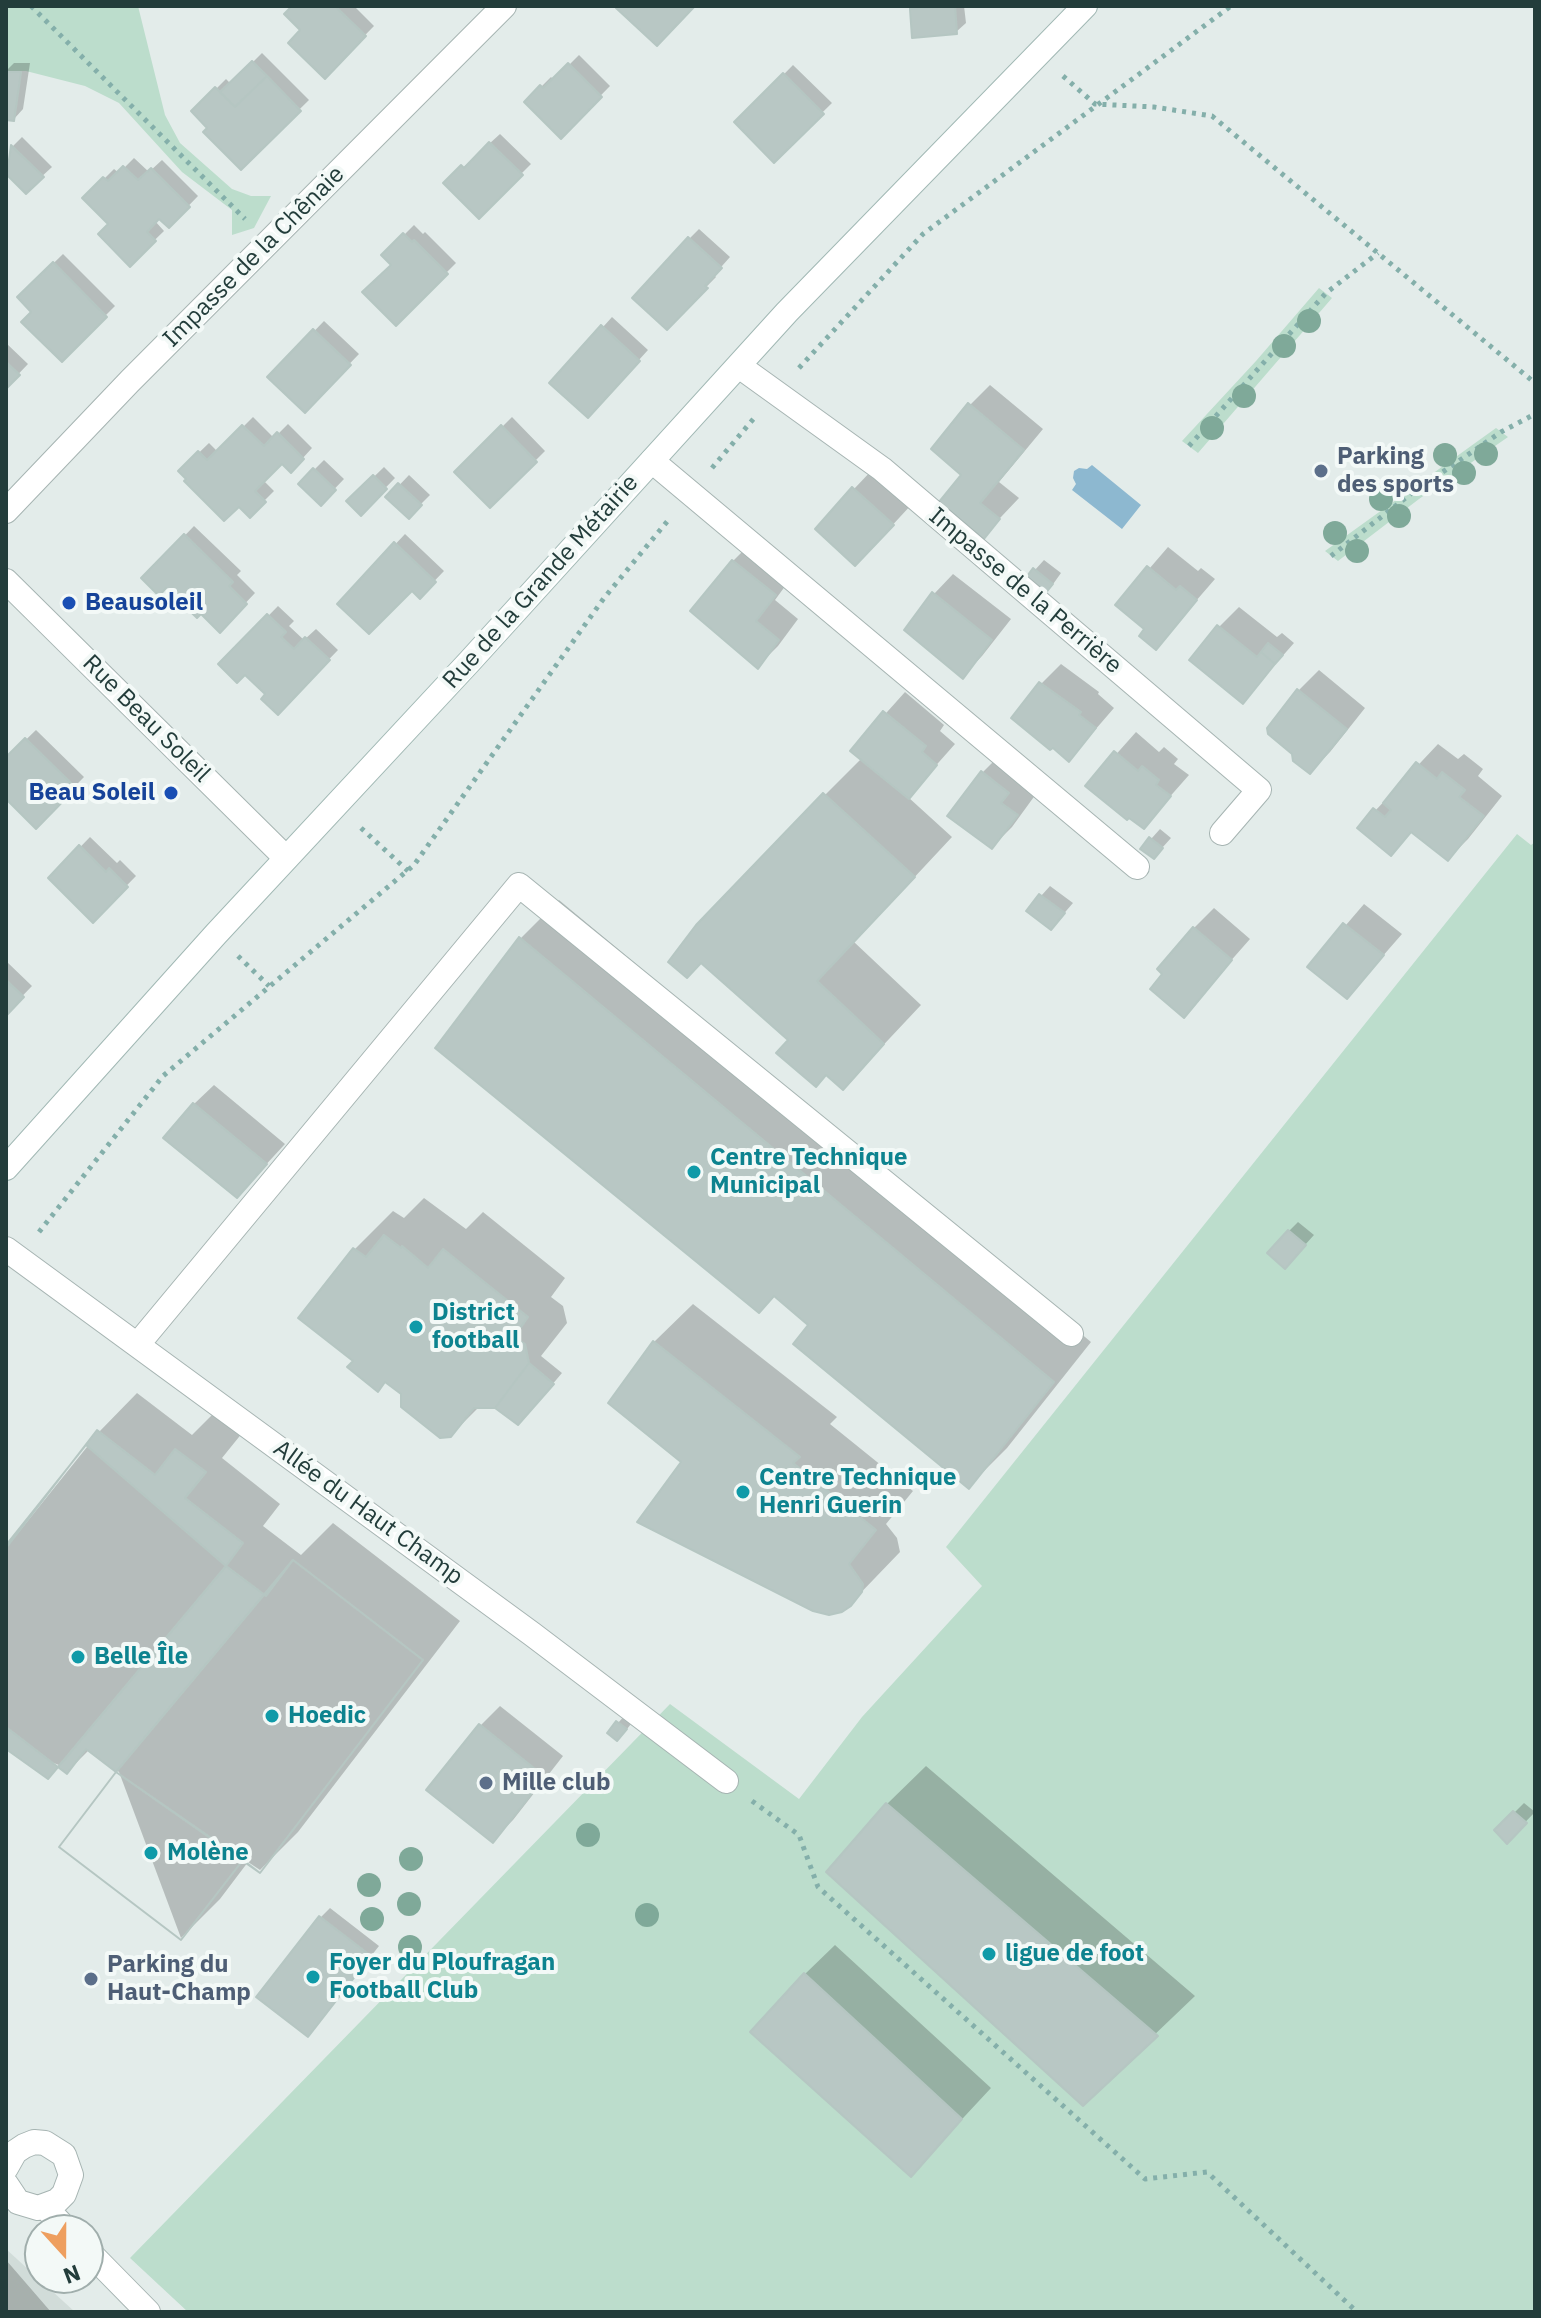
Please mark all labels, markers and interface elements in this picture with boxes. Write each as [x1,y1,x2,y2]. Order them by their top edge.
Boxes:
street label: Impasse de la Chênaie [157,160,351,354]
place label: Parking des sports [1337,443,1454,499]
marker: Parking des sports [1312,462,1330,480]
street label: Rue de la Grande Métairie [437,469,645,695]
street label: Impasse de la Perrière [923,502,1127,680]
place label: Beausoleil [85,589,203,617]
marker: Beausoleil [60,594,78,612]
street label: Rue Beau Soleil [76,649,216,789]
place label: Beau Soleil [28,779,155,807]
marker: Beau Soleil [162,784,180,802]
place label: Centre Technique Municipal [710,1144,908,1200]
marker: Centre Technique Municipal [685,1163,703,1181]
place label: District football [432,1299,519,1355]
marker: District football [407,1318,425,1336]
street label: Allée du Haut Champ [268,1435,468,1591]
place label: Centre Technique Henri Guerin [759,1464,957,1520]
marker: Centre Technique Henri Guerin [734,1483,752,1501]
place label: Belle Île [94,1643,188,1671]
marker: Belle Île [69,1648,87,1666]
place label: Hoedic [288,1702,366,1730]
marker: Hoedic [263,1707,281,1725]
place label: Mille club [502,1769,611,1797]
marker: Mille club [477,1774,495,1792]
place label: Molène [167,1839,249,1867]
marker: Molène [142,1844,160,1862]
place label: ligue de foot [1005,1940,1144,1968]
marker: ligue de foot [980,1945,998,1963]
place label: Foyer du Ploufragan Football Club [329,1949,555,2005]
place label: Parking du Haut-Champ [107,1951,251,2007]
marker: Foyer du Ploufragan Football Club [304,1968,322,1986]
marker: Parking du Haut-Champ [82,1970,100,1988]
north arrow [24,2214,104,2294]
text: N [59,2259,85,2291]

